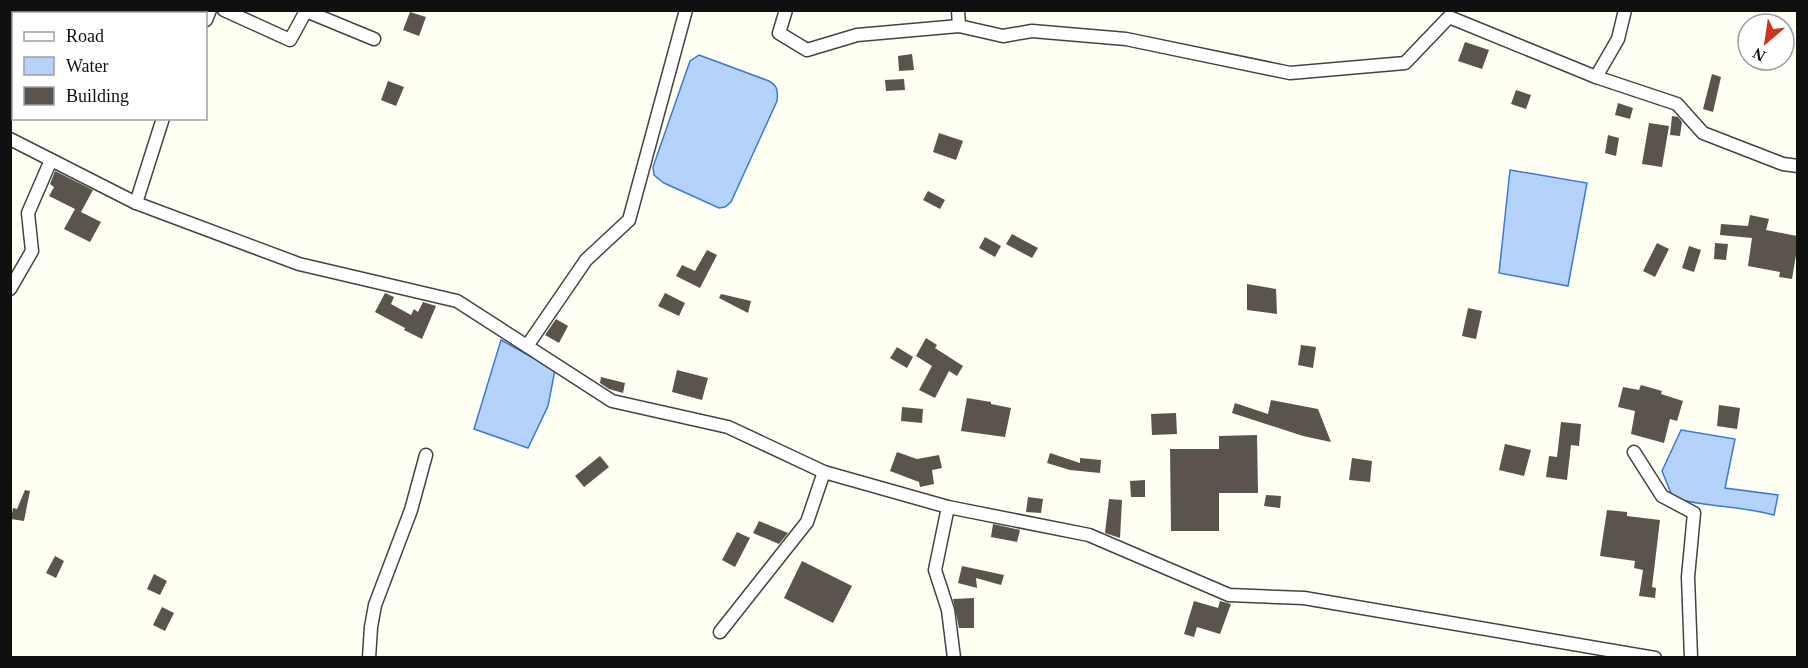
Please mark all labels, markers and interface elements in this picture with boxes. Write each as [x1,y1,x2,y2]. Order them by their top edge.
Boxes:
legend [12,12,207,120]
north arrow [1736,12,1796,72]
text: Road [66,26,104,46]
text: N [1749,44,1768,65]
text: Water [66,56,109,76]
text: Building [66,86,129,106]

